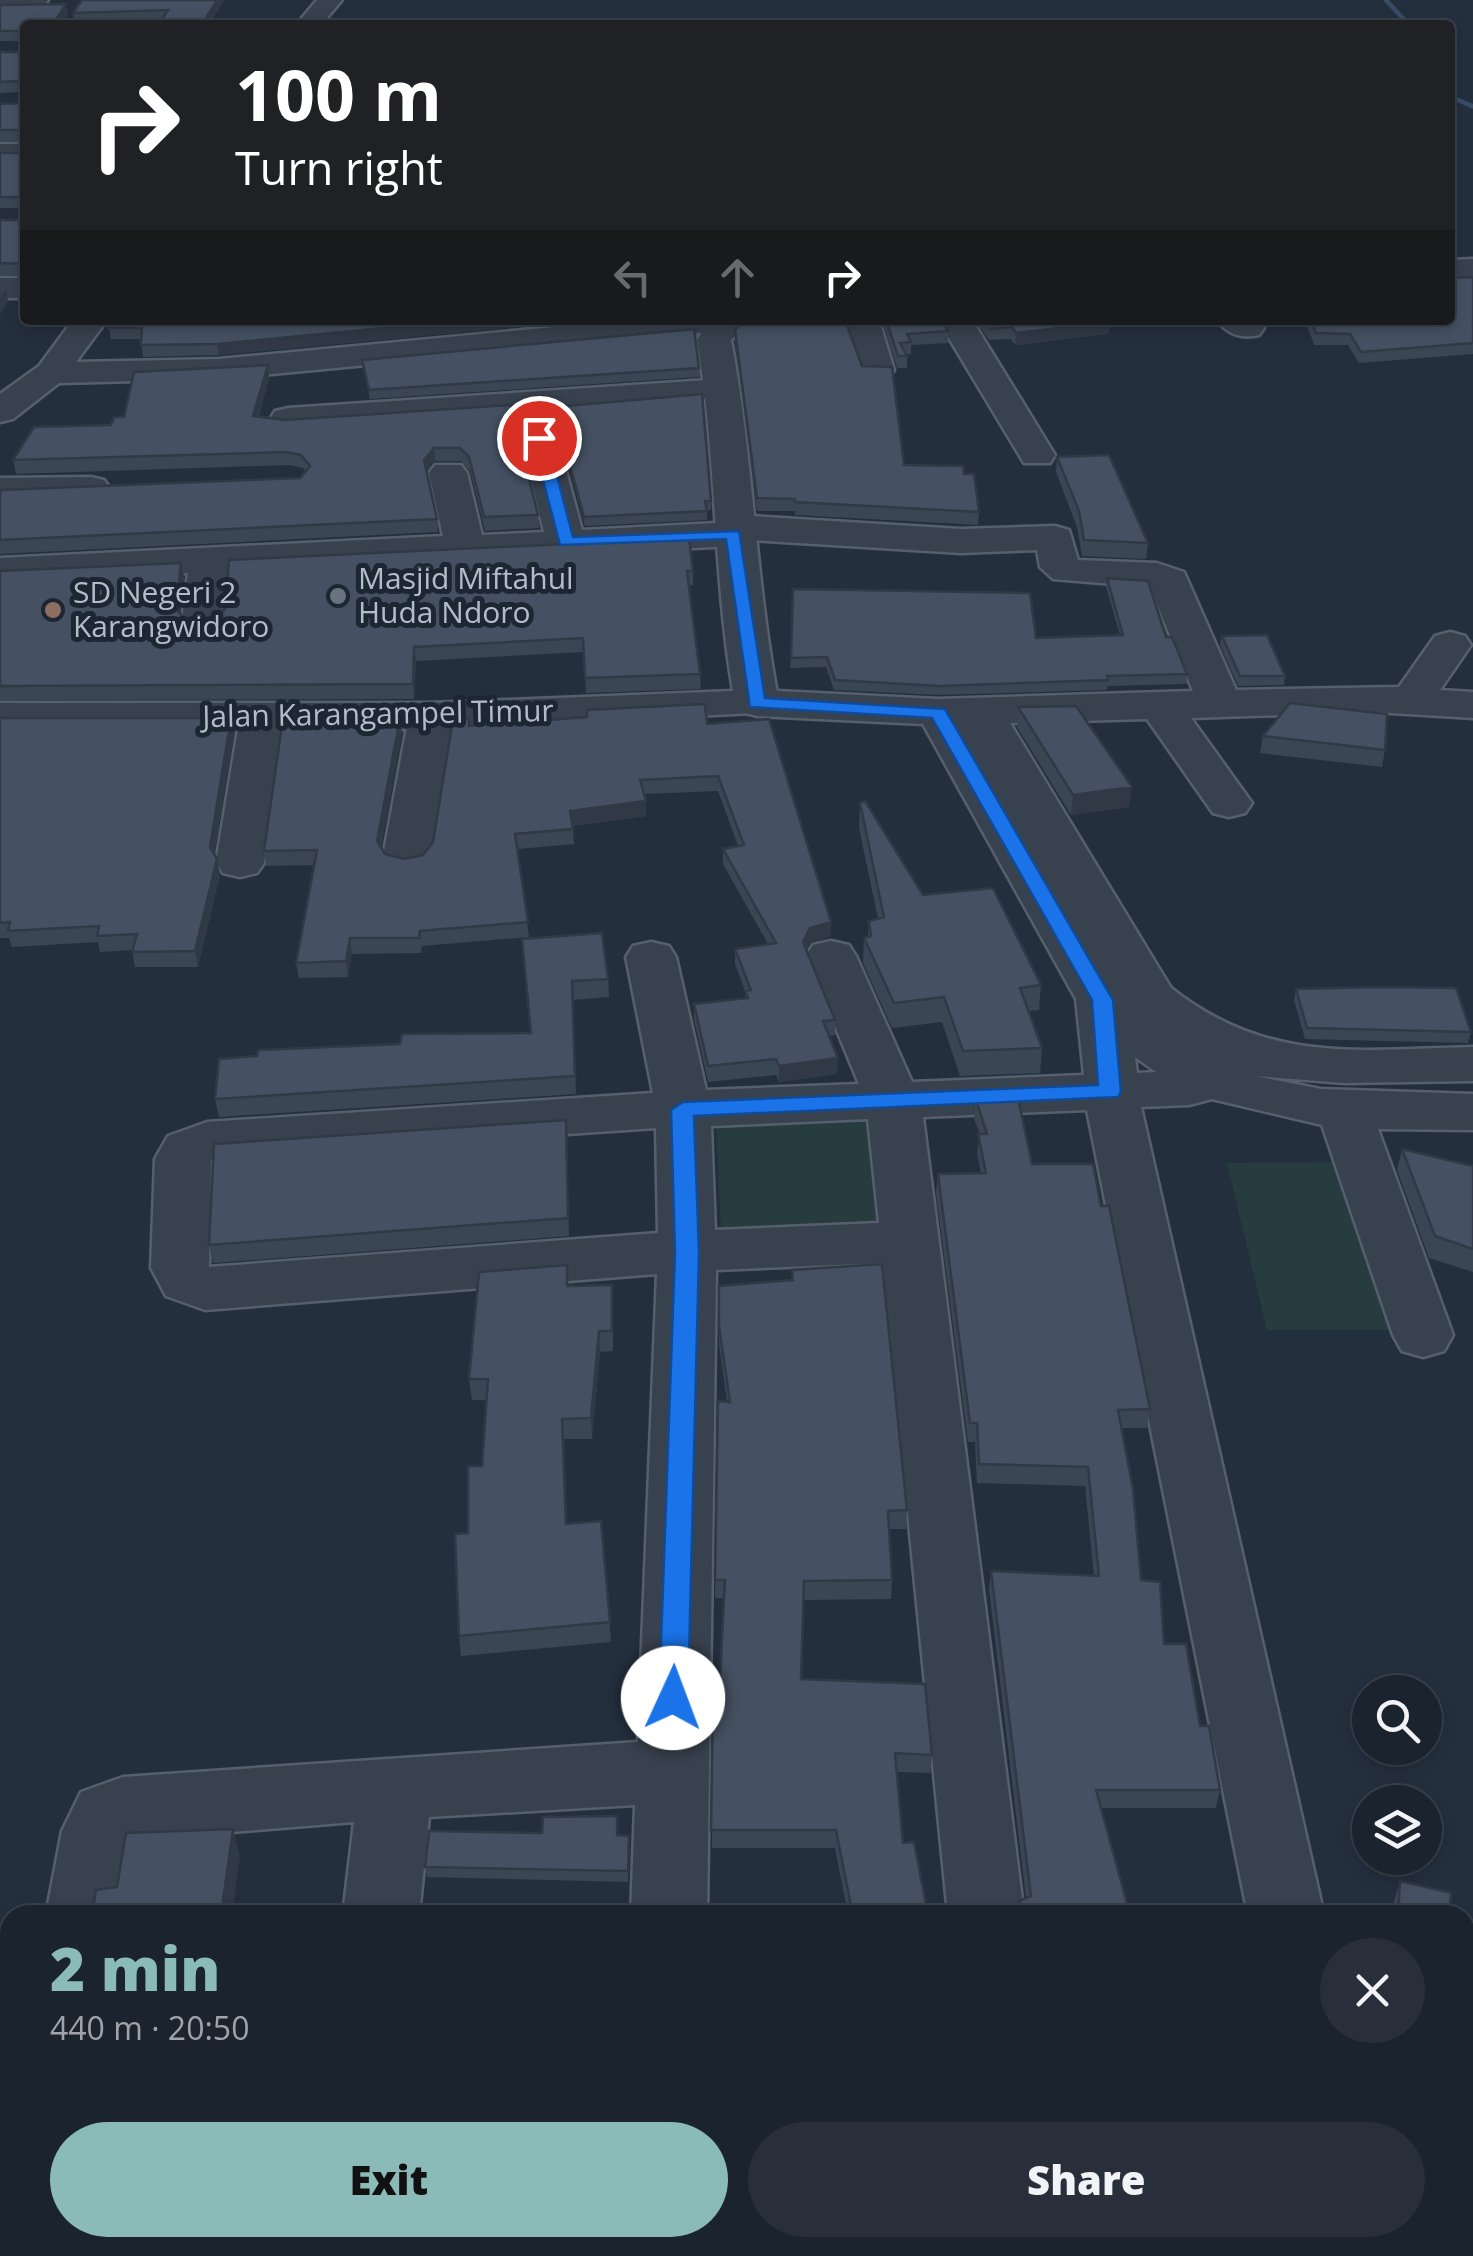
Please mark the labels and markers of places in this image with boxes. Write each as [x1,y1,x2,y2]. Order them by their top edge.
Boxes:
pin [497,396,582,481]
place label: Masjid Miftahul Huda Ndoro [358,557,574,632]
place label: SD Negeri 2 Karangwidoro [73,571,269,646]
marker: Masjid Miftahul Huda Ndoro [327,585,349,607]
marker: SD Negeri 2 Karangwidoro [42,599,64,621]

